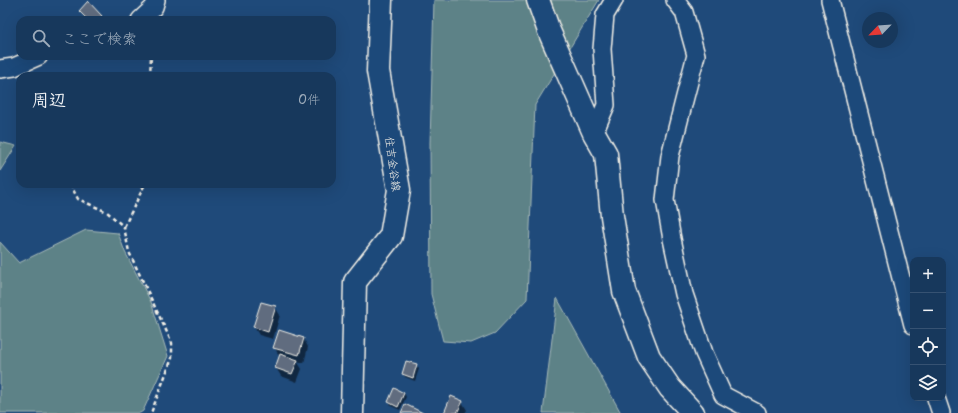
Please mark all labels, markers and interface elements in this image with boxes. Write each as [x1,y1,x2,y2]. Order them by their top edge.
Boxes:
north arrow [862,12,898,48]
search box [16,16,336,60]
icon: search [30,27,52,49]
text: ここで検索 [62,29,137,49]
text: 周辺 [32,89,66,111]
text: 0件 [298,91,320,108]
street label: 住吉金谷線 [381,136,404,192]
map controls [910,257,946,401]
button: + [910,257,946,293]
button: − [910,293,946,329]
button: locate [910,329,946,365]
button: layers [910,365,946,401]

